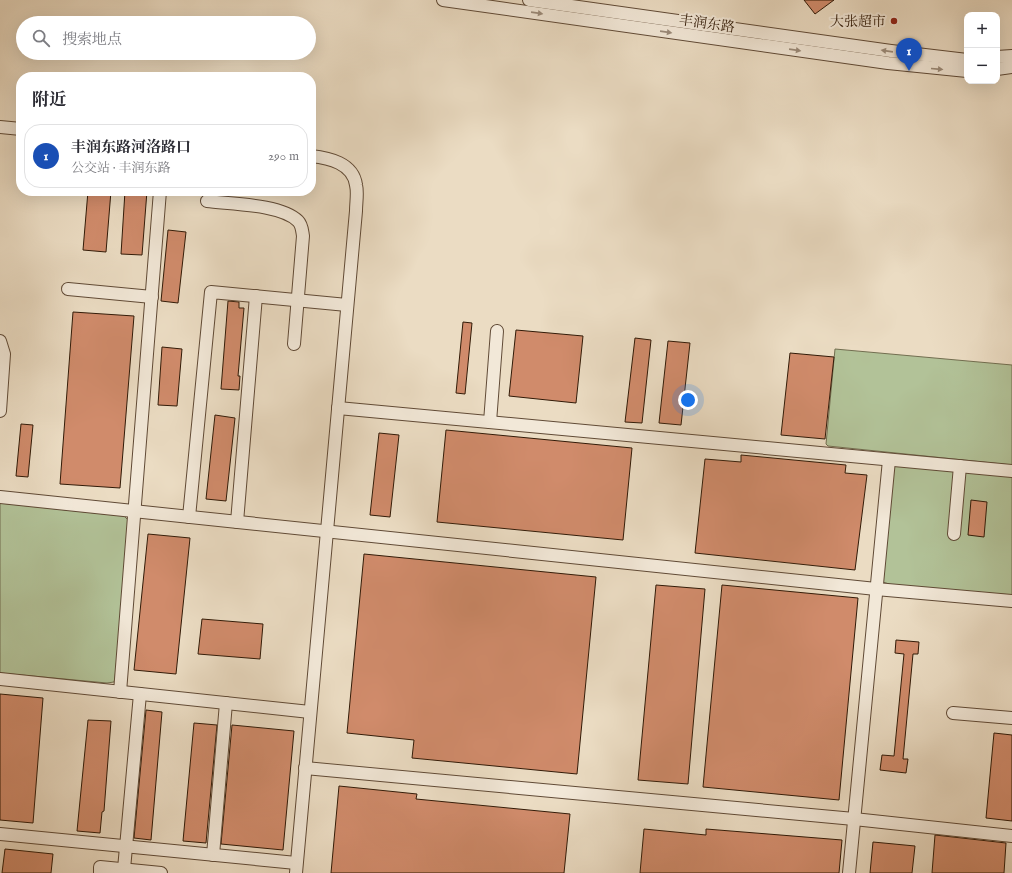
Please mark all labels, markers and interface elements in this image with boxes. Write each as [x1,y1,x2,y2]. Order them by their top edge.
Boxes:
one-way arrow [531,10,543,16]
street label: 丰润东路 [678,11,736,37]
map controls [964,12,1000,84]
button: + [964,12,1000,48]
place label: 大张超市 [830,13,886,31]
search box [16,16,316,60]
marker: 大张超市 [889,16,899,26]
icon: search [30,27,52,49]
one-way arrow [660,29,672,35]
text: 搜索地点 [62,30,122,49]
pin: 1 [896,38,922,71]
one-way arrow [789,47,801,53]
one-way arrow [880,47,893,54]
button: − [964,48,1000,84]
one-way arrow [931,65,943,72]
text: 附近 [32,90,66,111]
text: 丰润东路河洛路口 [71,138,191,157]
text: 1 [44,148,48,165]
text: 290 m [268,148,299,165]
text: 公交站 · 丰润东路 [71,160,171,177]
your location [678,390,698,410]

